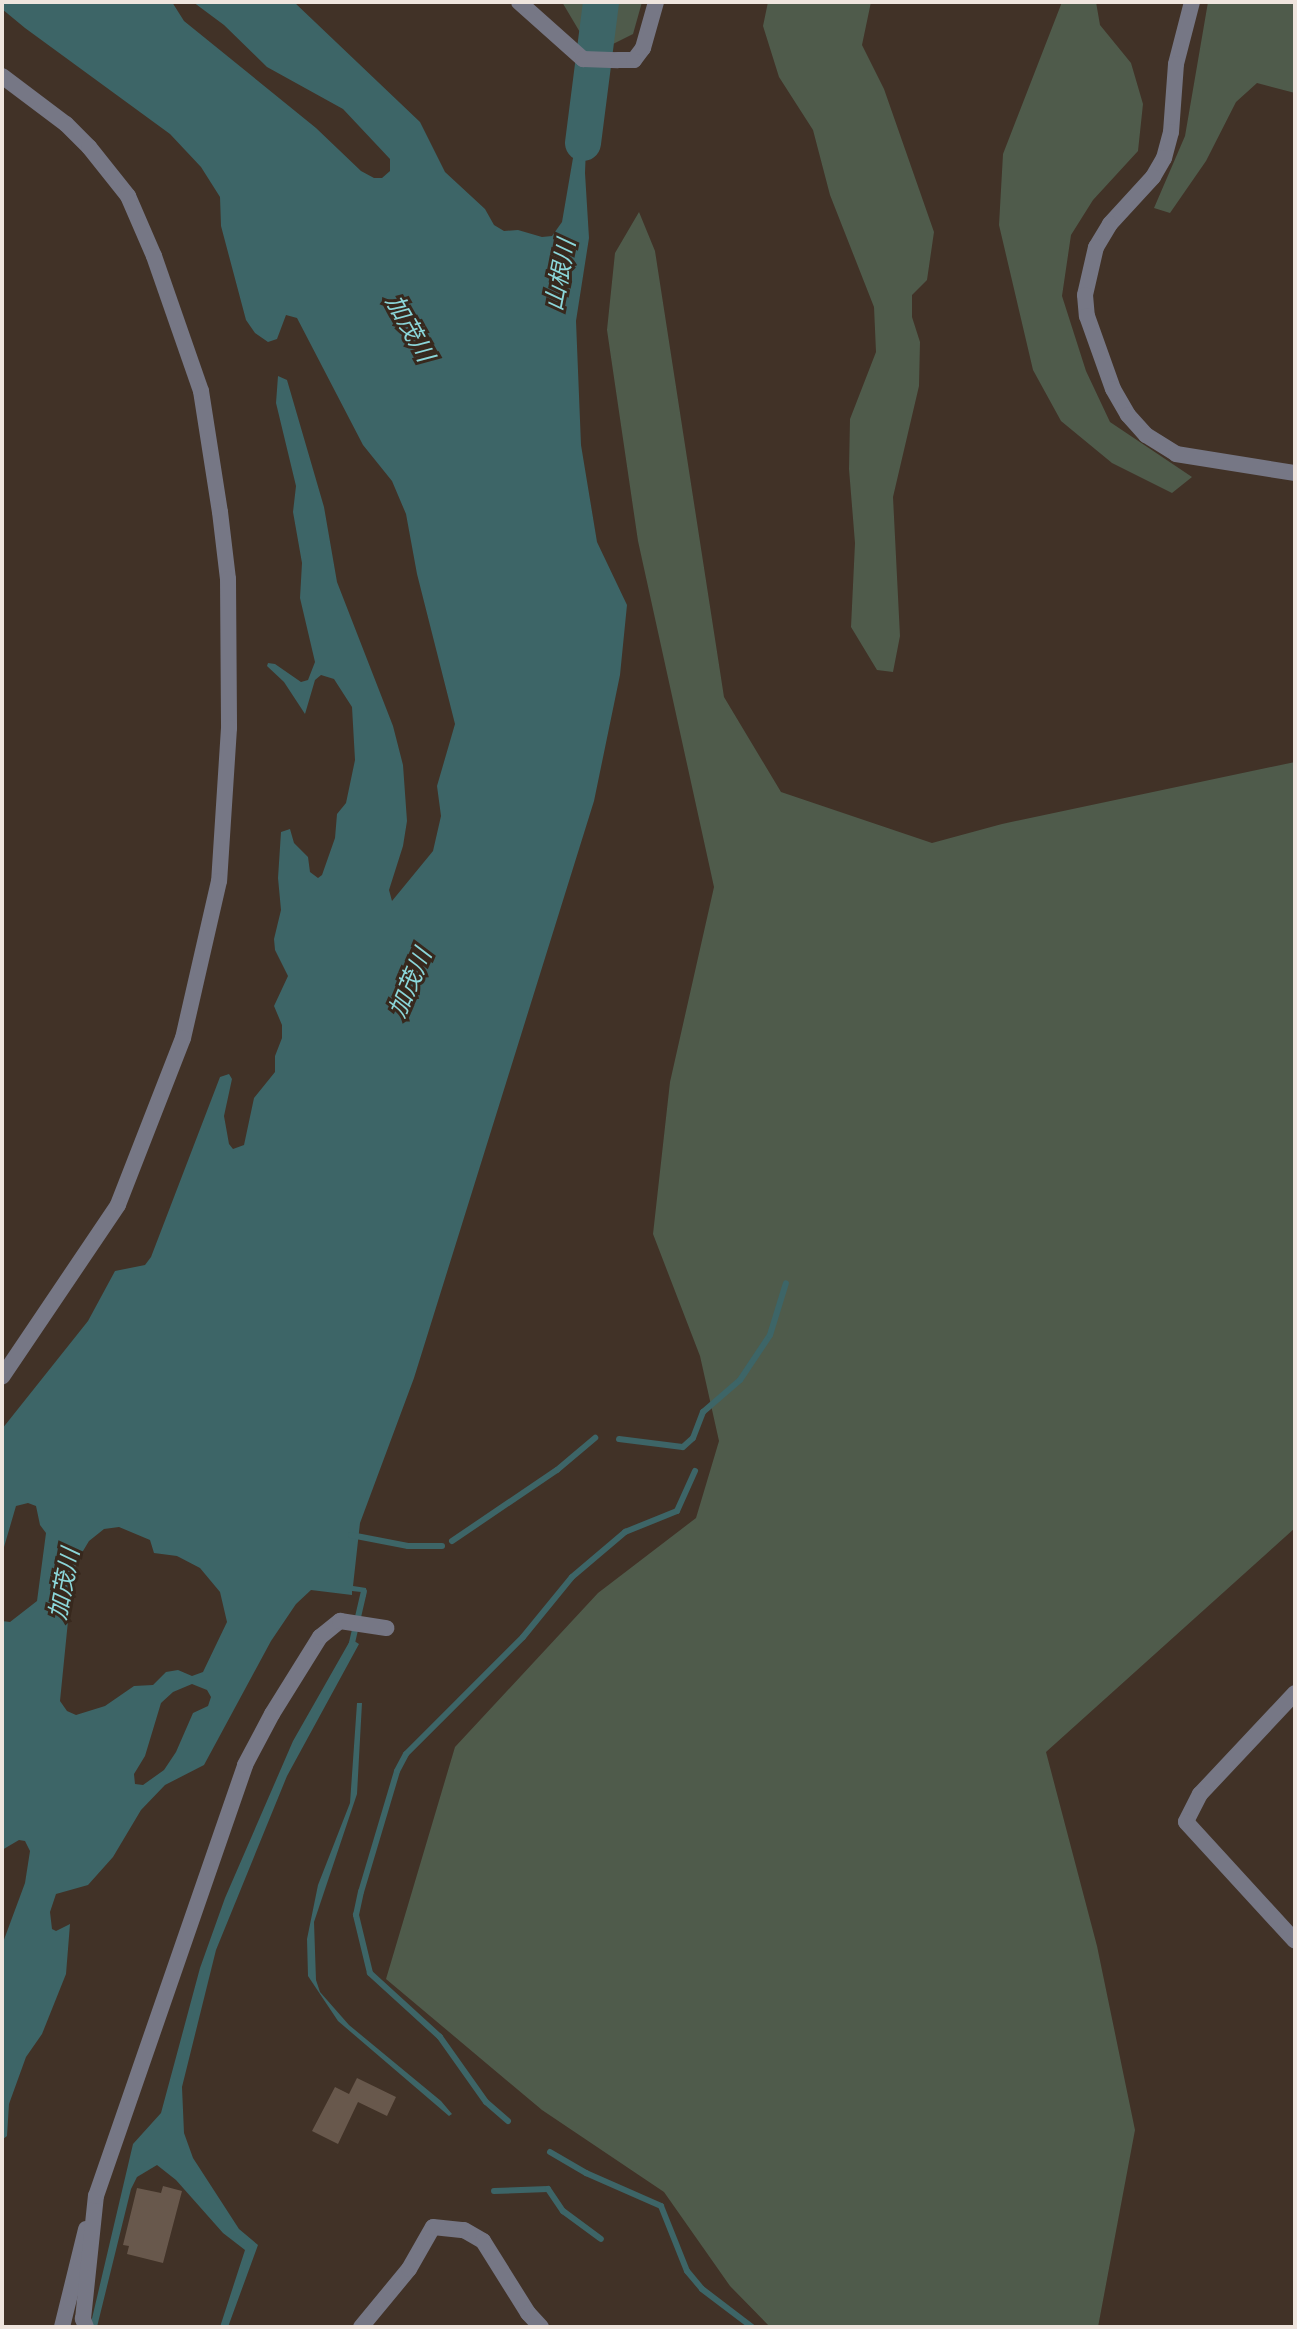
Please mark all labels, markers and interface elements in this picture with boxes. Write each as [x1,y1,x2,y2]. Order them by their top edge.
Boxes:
water label: 山根川 [539,237,581,313]
water label: 加茂川 [380,290,440,366]
water label: 加茂川 [383,944,437,1022]
water label: 加茂川 [43,1546,85,1622]

